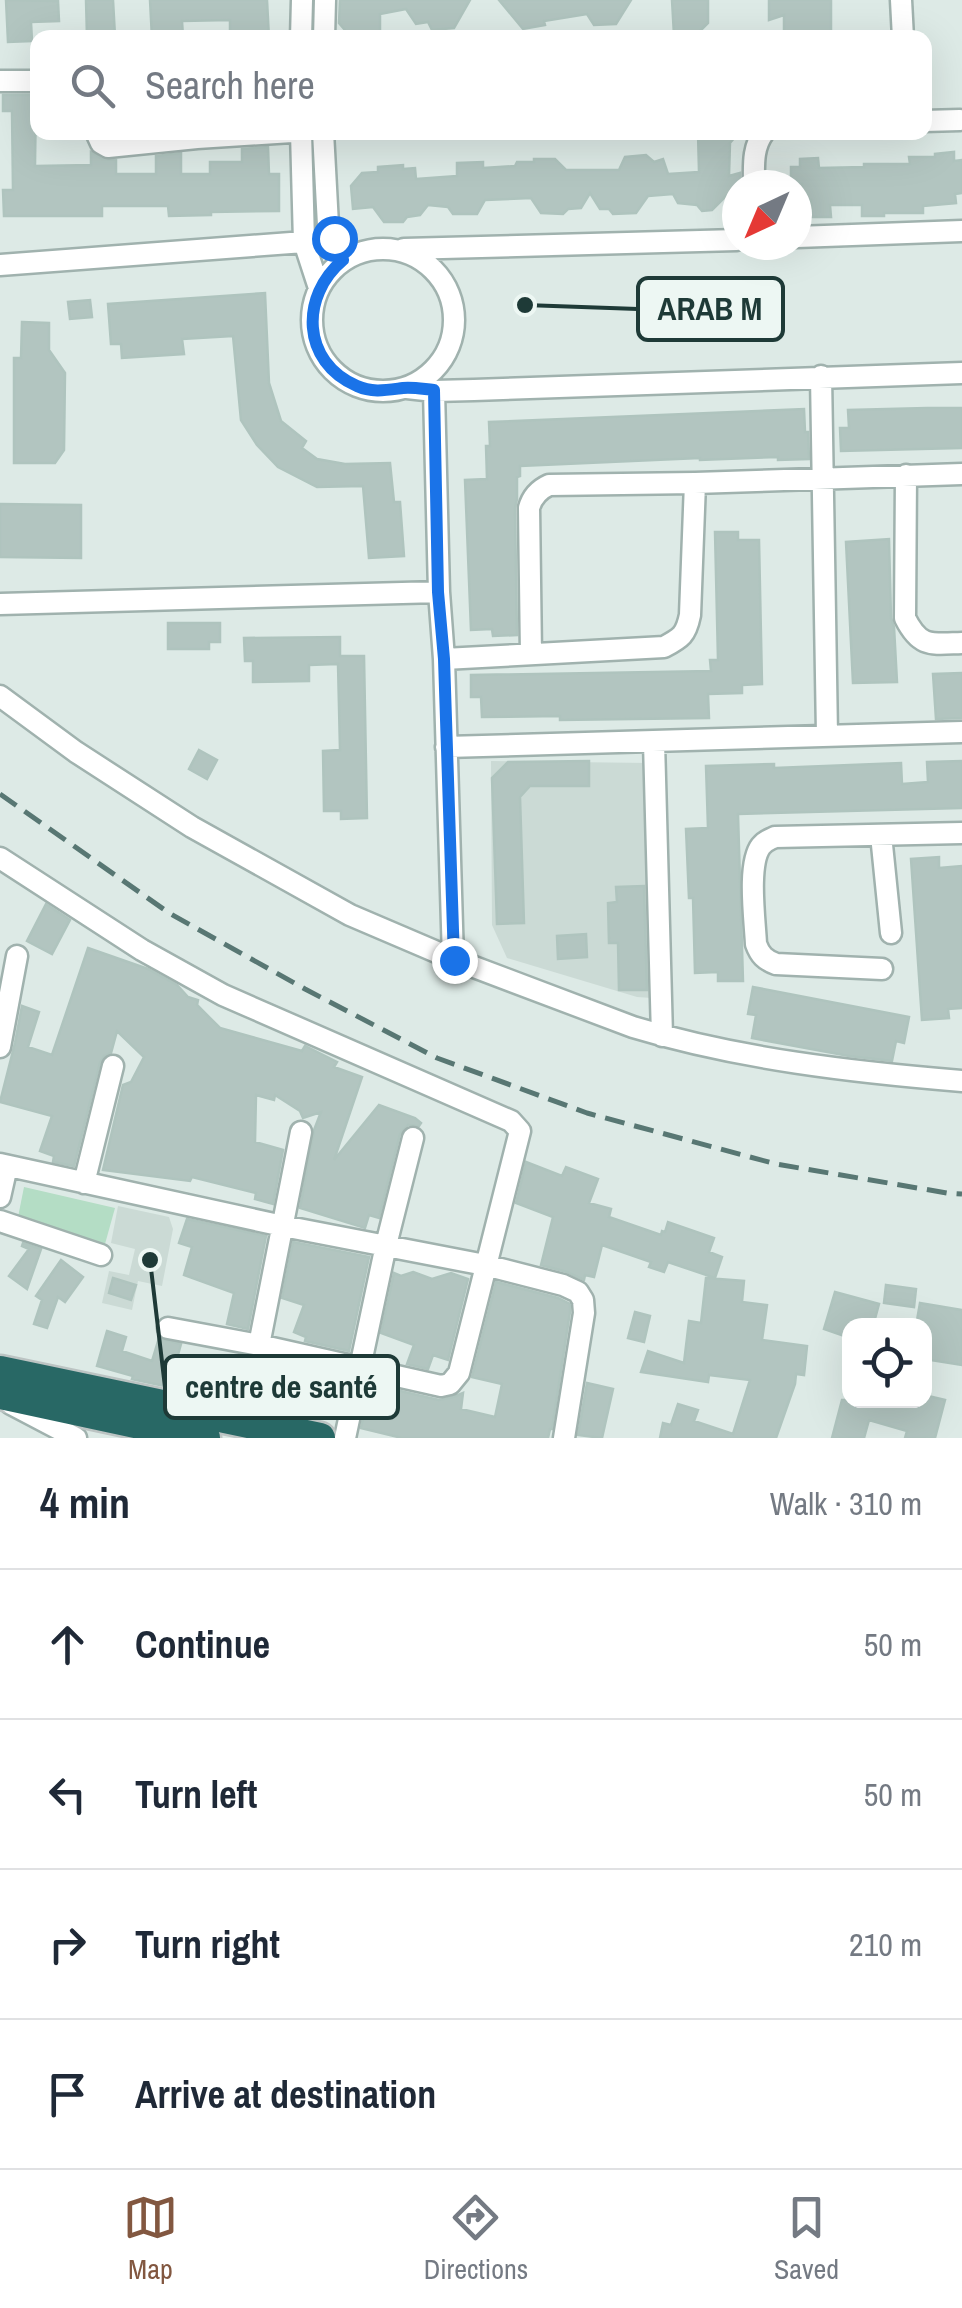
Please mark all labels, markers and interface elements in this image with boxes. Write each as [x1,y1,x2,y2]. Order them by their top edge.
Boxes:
search box [30,30,932,140]
icon: search [65,58,120,113]
text: Search here [145,60,315,111]
north arrow [722,170,812,260]
route start [312,216,358,262]
callout: ARAB M [638,278,783,340]
text: ARAB M [658,287,762,330]
route end [432,938,478,984]
map controls [842,1318,932,1408]
button: locate [842,1318,932,1408]
callout: centre de santé [165,1356,398,1418]
text: centre de santé [185,1365,377,1408]
text: 4 min [40,1475,130,1531]
text: Walk · 310 m [770,1482,922,1525]
icon: ahead [40,1617,95,1672]
text: Continue [135,1619,270,1670]
text: 50 m [864,1623,922,1666]
icon: left [40,1767,95,1822]
text: Turn left [135,1769,257,1820]
text: 50 m [864,1773,922,1816]
icon: right [40,1917,95,1972]
text: Turn right [135,1919,280,1970]
text: 210 m [849,1923,922,1966]
icon: arrive [40,2067,95,2122]
text: Arrive at destination [135,2069,436,2120]
tab: Map [123,2190,178,2288]
tab: Directions [424,2190,528,2288]
tab: Saved [774,2190,839,2288]

